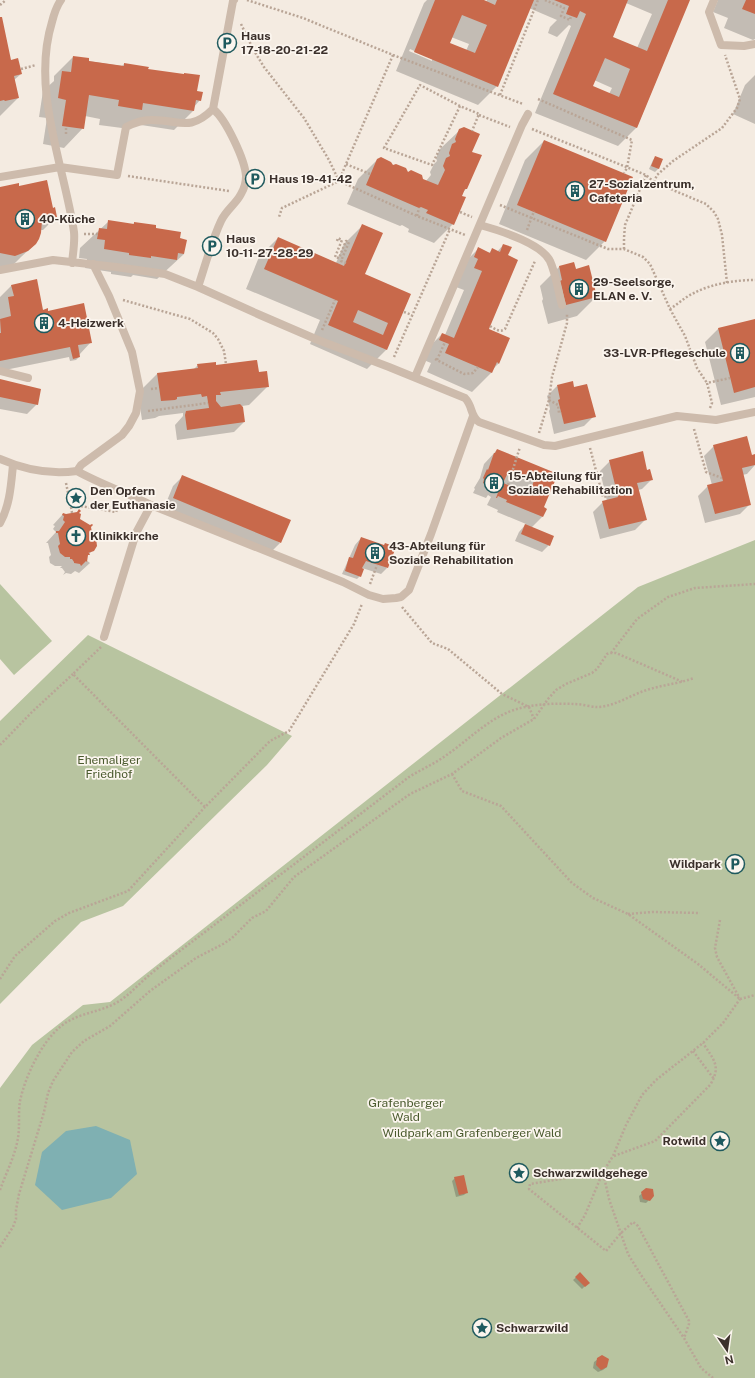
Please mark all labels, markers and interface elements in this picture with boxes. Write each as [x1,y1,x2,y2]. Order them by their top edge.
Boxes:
place label: Haus 17-18-20-21-22 [241,29,329,57]
parking icon: Haus 17-18-20-21-22 [216,32,238,54]
parking icon: Haus 19-41-42 [244,168,266,190]
place label: Haus 19-41-42 [269,172,352,186]
place label: 27-Sozialzentrum, Cafeteria [589,177,695,205]
building icon: 27-Sozialzentrum, Cafeteria [564,180,586,202]
building icon: 40-Küche [14,208,36,230]
place label: 40-Küche [39,212,95,226]
place label: Haus 10-11-27-28-29 [226,232,314,260]
parking icon: Haus 10-11-27-28-29 [201,235,223,257]
place label: 29-Seelsorge, ELAN e. V. [593,275,675,303]
building icon: 29-Seelsorge, ELAN e. V. [568,278,590,300]
building icon: 4-Heizwerk [33,312,55,334]
place label: 4-Heizwerk [58,316,124,330]
building icon: 33-LVR-Pflegeschule [729,342,751,364]
place label: 33-LVR-Pflegeschule [603,346,726,360]
place label: 15-Abteilung für Soziale Rehabilitation [508,469,632,497]
building icon: 15-Abteilung für Soziale Rehabilitation [483,472,505,494]
place label: Den Opfern der Euthanasie [90,484,176,512]
place icon: Den Opfern der Euthanasie [65,487,87,509]
church icon: Klinikkirche [65,525,87,547]
place label: Klinikkirche [90,529,159,543]
place label: 43-Abteilung für Soziale Rehabilitation [389,539,513,567]
building icon: 43-Abteilung für Soziale Rehabilitation [364,542,386,564]
park label: Ehemaliger Friedhof [77,753,141,781]
parking icon: Wildpark [724,853,746,875]
place label: Wildpark [669,857,721,871]
park label: Grafenberger Wald [368,1096,444,1124]
park label: Wildpark am Grafenberger Wald [382,1126,562,1140]
place icon: Rotwild [709,1130,731,1152]
place label: Rotwild [663,1134,706,1148]
place icon: Schwarzwildgehege [508,1162,530,1184]
place label: Schwarzwildgehege [533,1166,648,1180]
place icon: Schwarzwild [471,1317,493,1339]
place label: Schwarzwild [496,1321,568,1335]
north arrow [707,1330,747,1370]
text: N [724,1353,735,1367]

